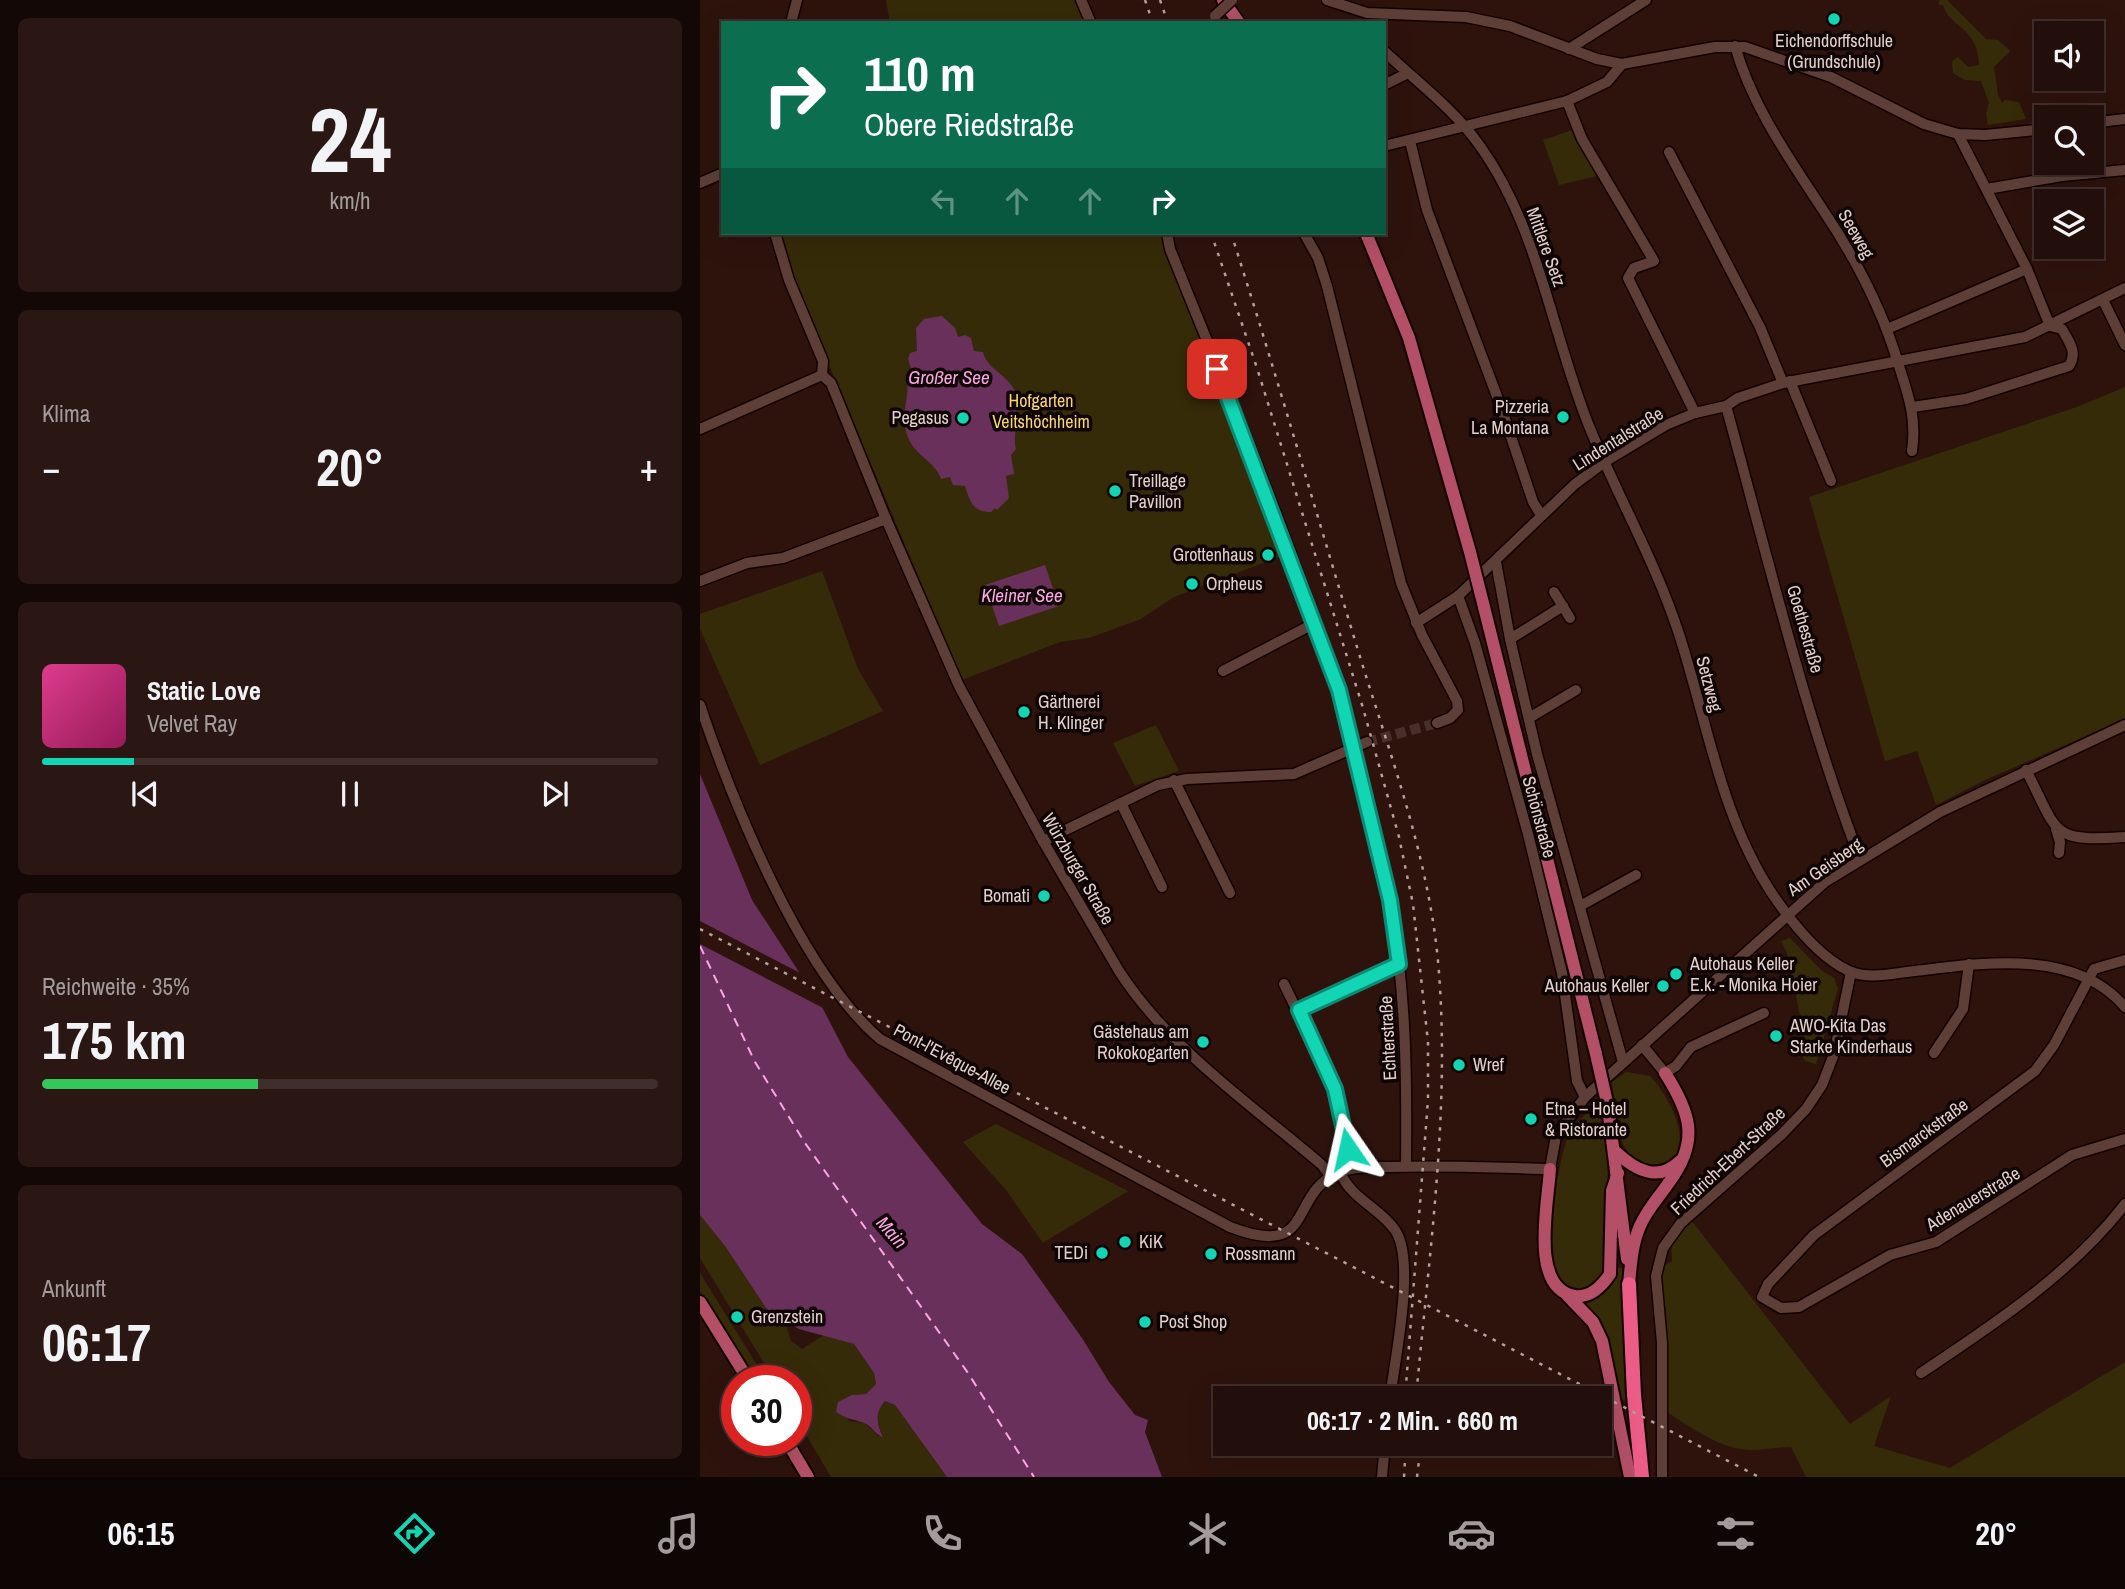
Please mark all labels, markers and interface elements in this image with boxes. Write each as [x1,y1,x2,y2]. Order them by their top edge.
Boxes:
marker: Eichendorffschule (Grundschule) [1826,11,1842,27]
map controls [2034,21,2104,259]
button: sound [2034,21,2104,91]
place label: Eichendorffschule (Grundschule) [1775,28,1893,74]
text: 110 m [864,40,976,106]
icon: right [749,49,840,140]
text: 24 [309,78,392,200]
text: Obere Riedstraße [864,103,1074,146]
button: search [2034,105,2104,175]
icon: left [925,182,963,220]
icon: ahead [998,182,1036,220]
icon: ahead [1071,182,1109,220]
icon: right [1144,182,1182,220]
text: km/h [330,185,370,216]
button: layers [2034,189,2104,259]
street label: Mittlere Setz [1521,204,1572,290]
street label: Seeweg [1832,204,1881,264]
pin [1187,339,1247,399]
icon: arrive [1198,350,1236,388]
water label: Großer See [908,364,990,390]
park label: Hofgarten Veitshöchheim [992,388,1090,434]
place label: Pizzeria La Montana [1471,394,1549,440]
text: Klima [42,398,90,429]
street label: Lindentalstraße [1568,401,1668,476]
place label: Pegasus [892,405,949,430]
marker: Pizzeria La Montana [1555,409,1571,425]
marker: Pegasus [955,410,971,426]
text: 20° [316,432,384,502]
text: − [42,442,60,493]
text: + [640,442,658,493]
place label: Treillage Pavillon [1129,468,1186,514]
marker: Treillage Pavillon [1107,483,1123,499]
place label: Grottenhaus [1173,542,1254,567]
marker: Grottenhaus [1260,547,1276,563]
place label: Orpheus [1206,571,1263,596]
marker: Orpheus [1184,576,1200,592]
water label: Kleiner See [981,582,1063,608]
street label: Goethestraße [1781,582,1830,676]
street label: Setzweg [1690,653,1729,715]
text: Static Love [147,673,261,708]
place label: Gärtnerei H. Klinger [1038,689,1104,735]
marker: Gärtnerei H. Klinger [1016,704,1032,720]
text: Velvet Ray [147,708,237,739]
street label: Schönstraße [1517,773,1562,861]
icon: previous [126,775,164,813]
icon: pause [331,775,369,813]
icon: next [536,775,574,813]
street label: Würzburger Straße [1036,808,1121,929]
street label: Am Geisberg [1781,831,1868,902]
place label: Bomati [983,883,1030,908]
marker: Bomati [1036,888,1052,904]
place label: Autohaus Keller E.k. - Monika Hoier [1689,951,1817,997]
marker: Autohaus Keller E.k. - Monika Hoier [1668,966,1684,982]
text: Reichweite · 35% [42,971,190,1002]
place label: Autohaus Keller [1544,973,1649,998]
marker: Autohaus Keller [1655,978,1671,994]
street label: Echterstraße [1373,995,1402,1081]
text: 175 km [42,1005,187,1075]
place label: AWO-Kita Das Starke Kinderhaus [1789,1013,1912,1059]
street label: Pont-l'Evêque-Allee [889,1017,1015,1100]
place label: Gästehaus am Rokokogarten [1093,1019,1189,1065]
marker: AWO-Kita Das Starke Kinderhaus [1768,1028,1784,1044]
marker: Gästehaus am Rokokogarten [1195,1034,1211,1050]
place label: Wref [1473,1052,1505,1077]
marker: Wref [1451,1057,1467,1073]
street label: Bismarckstraße [1875,1092,1973,1173]
place label: Etna – Hotel & Ristorante [1545,1096,1627,1142]
street label: Friedrich-Ebert-Straße [1665,1101,1790,1220]
marker: Etna – Hotel & Ristorante [1523,1111,1539,1127]
position arrow [1311,1112,1385,1186]
street label: Adenauerstraße [1920,1161,2025,1237]
water label: Main [871,1210,913,1254]
place label: KiK [1139,1229,1163,1254]
marker: KiK [1117,1234,1133,1250]
place label: TEDi [1054,1240,1088,1265]
place label: Rossmann [1225,1241,1296,1266]
marker: TEDi [1094,1245,1110,1261]
marker: Rossmann [1203,1246,1219,1262]
text: Ankunft [42,1273,106,1304]
place label: Grenzstein [751,1304,823,1329]
text: 06:17 [42,1307,151,1377]
marker: Grenzstein [729,1309,745,1325]
place label: Post Shop [1159,1309,1227,1334]
marker: Post Shop [1137,1314,1153,1330]
speed limit sign: 30 [721,1365,812,1456]
text: 06:17 · 2 Min. · 660 m [1307,1403,1518,1438]
icon: directions [390,1509,439,1558]
icon: music [654,1509,703,1558]
icon: phone [918,1509,967,1558]
icon: climate [1183,1509,1232,1558]
icon: car [1447,1509,1496,1558]
icon: filters [1711,1509,1760,1558]
text: 06:15 [108,1512,175,1555]
text: 20° [1975,1512,2017,1555]

